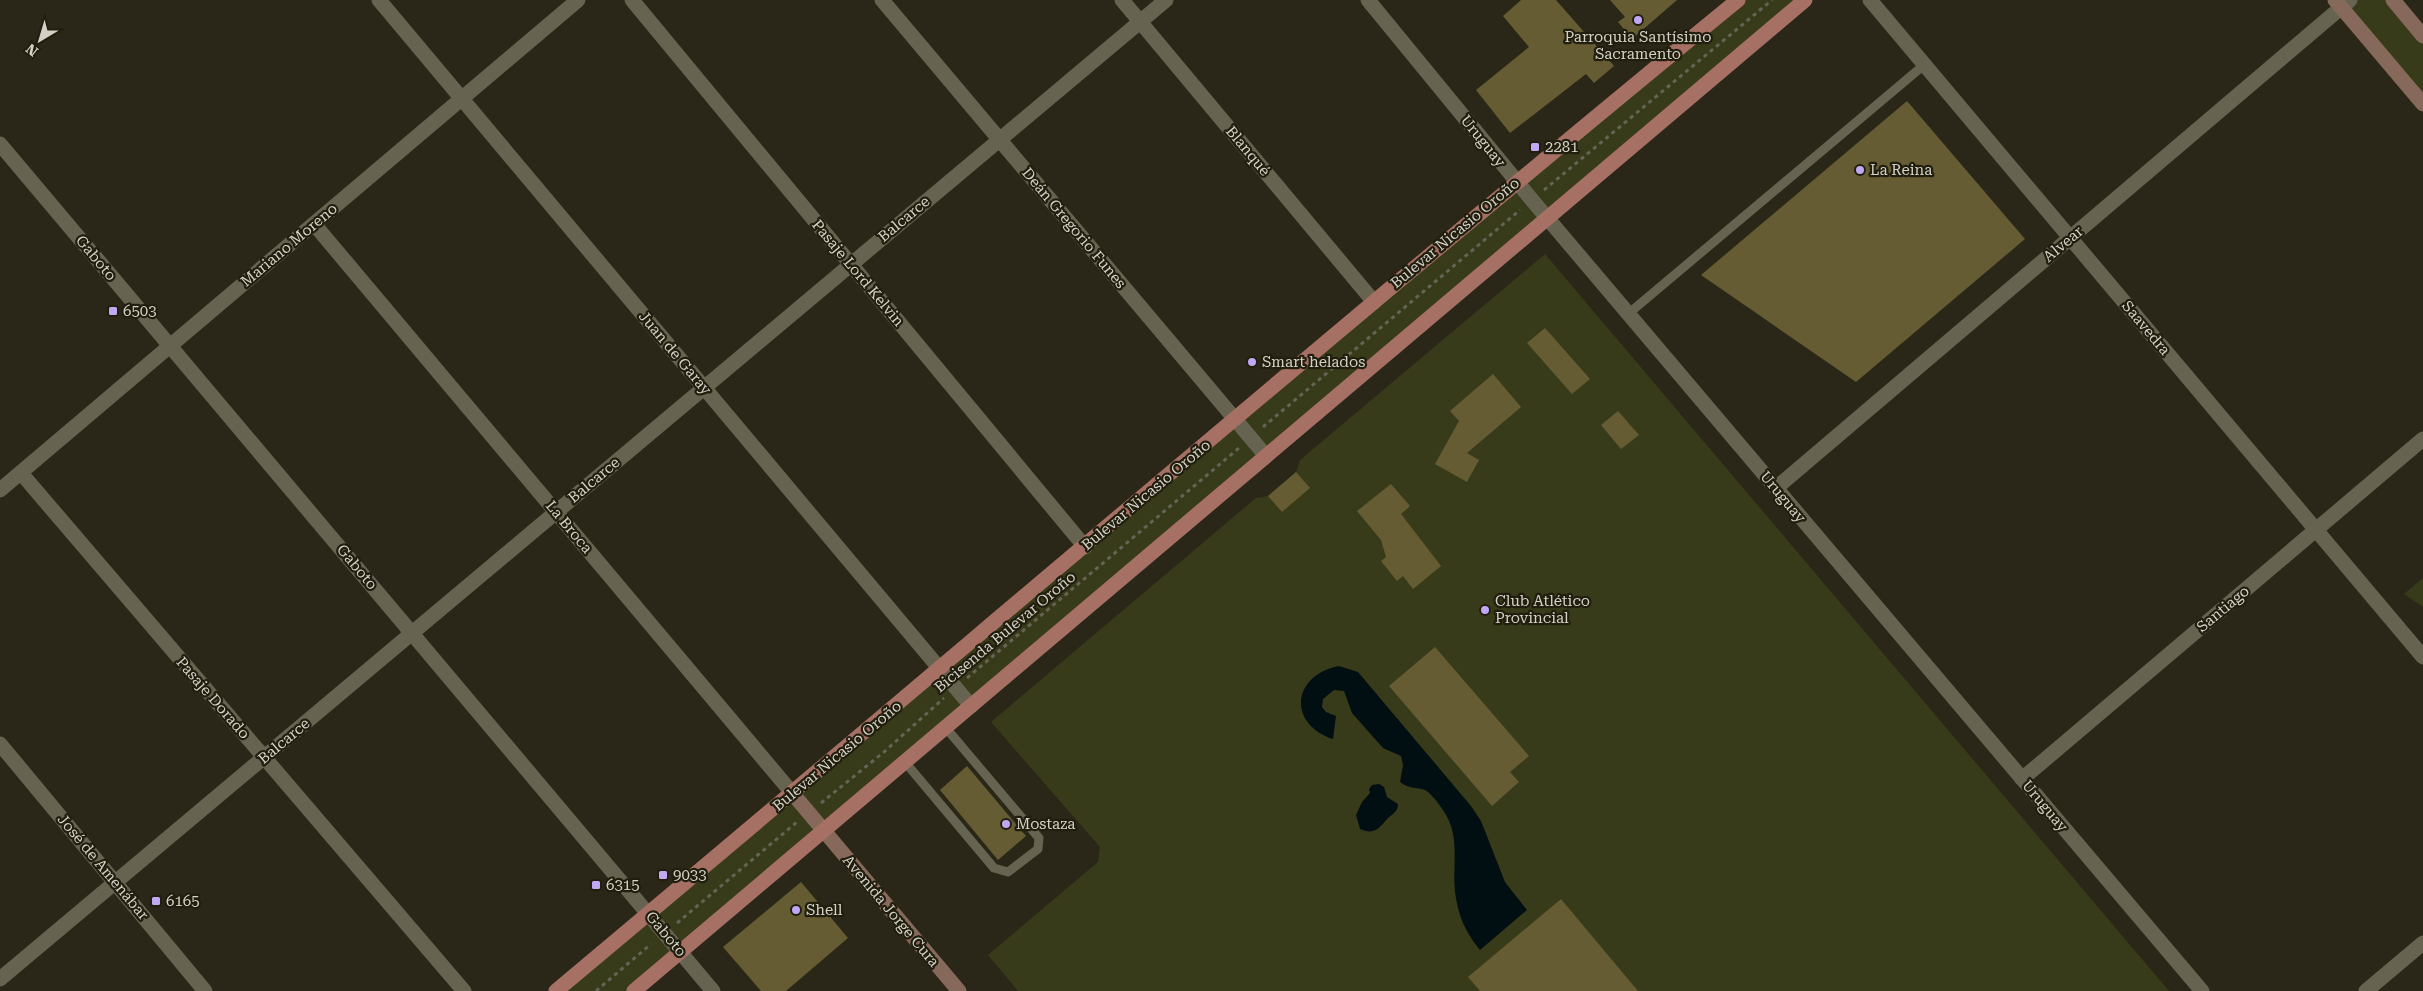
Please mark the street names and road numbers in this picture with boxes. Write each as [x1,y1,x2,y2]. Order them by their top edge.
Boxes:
street label: Uruguay [1457,111,1510,171]
street label: Blanqué [1222,122,1274,180]
street label: Deán Gregorio Funes [1018,164,1130,292]
street label: Bulevar Nicasio Oroño [1387,174,1523,292]
street label: Balcarce [875,192,933,246]
street label: Mariano Moreno [237,199,341,291]
street label: Pasaje Lord Kelvin [808,216,908,330]
street label: Alvear [2040,222,2086,266]
street label: Gaboto [72,232,120,284]
street label: Saavedra [2118,297,2174,359]
street label: Juan de Garay [635,308,715,399]
street label: Bulevar Nicasio Oroño [1078,436,1214,554]
street label: Balcarce [565,453,623,507]
street label: Uruguay [1756,468,1810,527]
street label: La Broca [542,497,596,557]
street label: Gaboto [333,541,381,593]
street label: Bicisenda Bulevar Oroño [931,568,1079,696]
street label: Santiago [2193,582,2253,636]
street label: Pasaje Dorado [172,653,254,743]
street label: Bulevar Nicasio Oroño [769,697,905,815]
street label: Balcarce [255,714,313,768]
street label: Uruguay [2018,777,2072,836]
street label: José de Amenábar [54,811,152,923]
street label: Avenida Jorge Cura [839,851,943,971]
street label: Gaboto [642,908,690,960]

